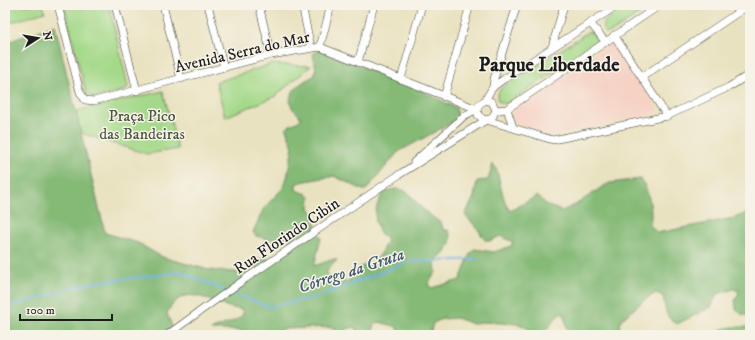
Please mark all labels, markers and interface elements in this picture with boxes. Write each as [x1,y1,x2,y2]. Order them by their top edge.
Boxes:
north arrow [18,18,58,58]
street label: Avenida Serra do Mar [173,27,312,77]
text: N [39,30,55,42]
district label: Parque Liberdade [479,53,620,78]
park label: Praça Pico das Bandeiras [99,106,185,144]
street label: Rua Florindo Cibin [230,193,344,279]
water label: Córrego da Gruta [296,243,407,298]
scale bar [20,296,112,322]
text: 100 m [26,303,55,318]

